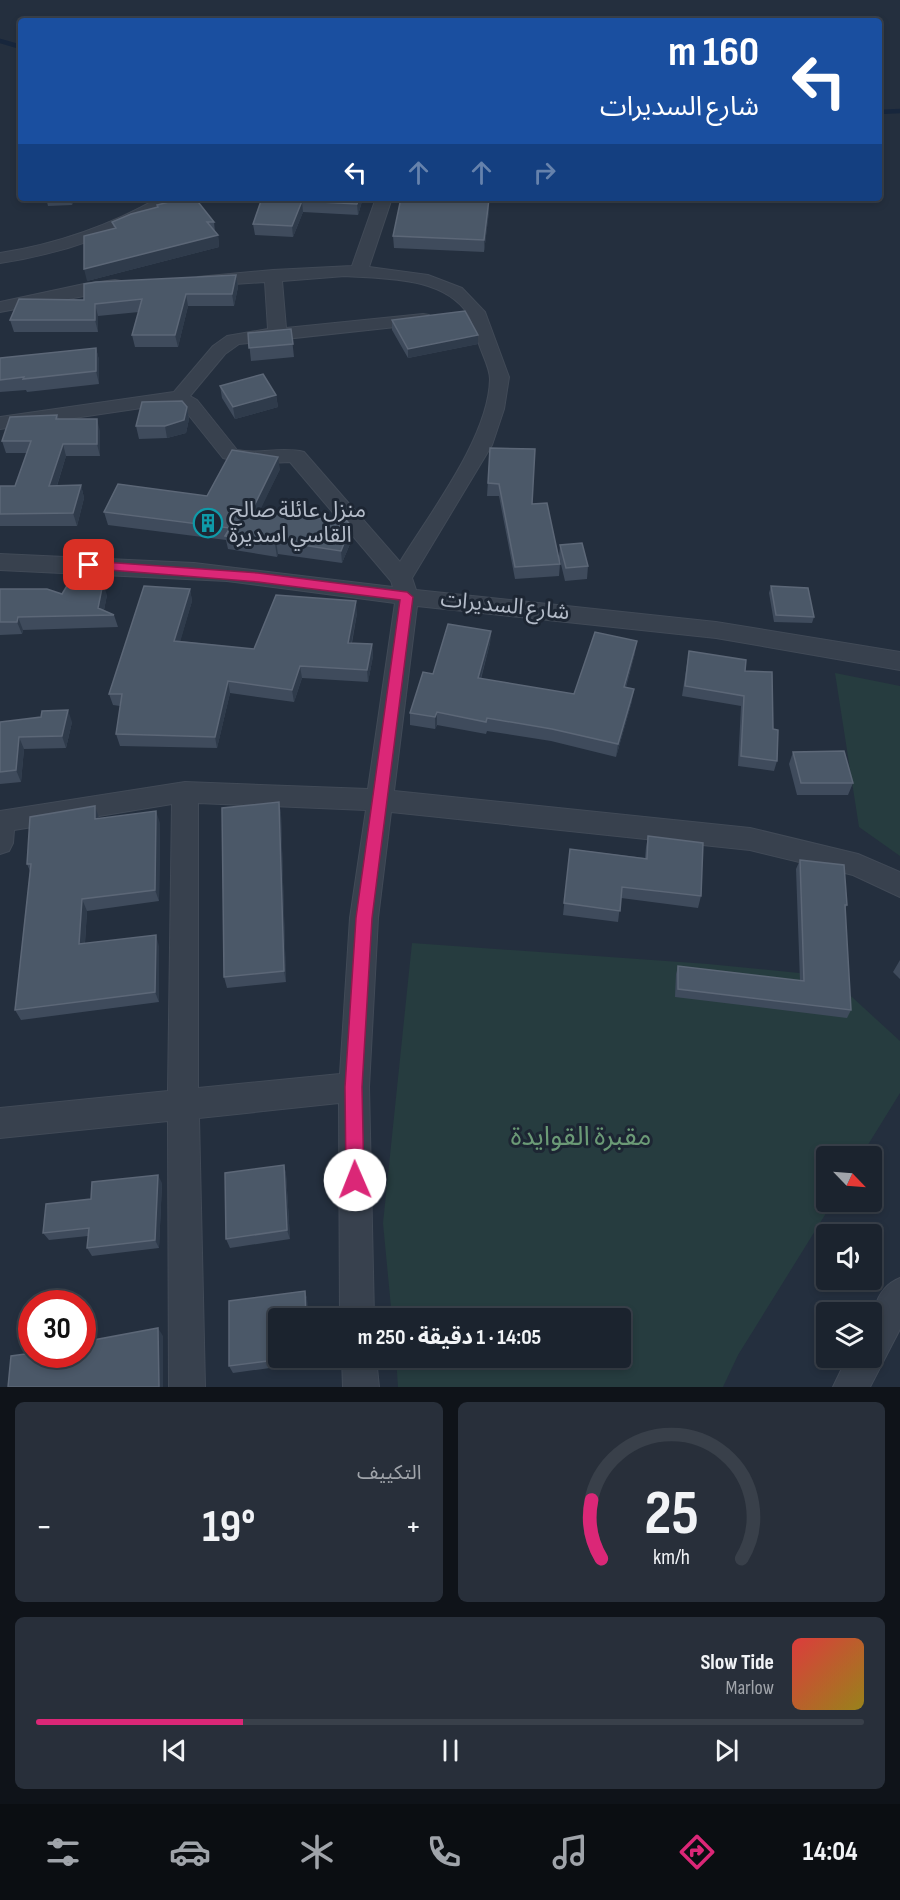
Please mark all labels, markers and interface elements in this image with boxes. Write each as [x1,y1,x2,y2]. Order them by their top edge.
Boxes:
text: 160 m [668,27,759,78]
icon: left [780,42,858,120]
text: شارع السديرات [600,91,759,123]
icon: left [339,156,372,189]
icon: ahead [402,156,435,189]
icon: ahead [465,156,498,189]
icon: right [528,156,561,189]
place label: منزل عائلة صالح القاسي اسديرة [229,497,366,551]
building icon: منزل عائلة صالح القاسي اسديرة [192,507,224,539]
pin [63,539,114,590]
icon: arrive [72,548,105,581]
street label: شارع السديرات [439,586,571,628]
park label: مقبرة القوايدة [511,1121,652,1153]
north arrow [816,1146,882,1212]
map controls [816,1146,882,1368]
position arrow [323,1148,387,1212]
button: sound [816,1224,882,1290]
speed limit sign: 30 [18,1290,96,1368]
button: layers [816,1302,882,1368]
text: 14:05 · 1 دقيقة · 250 m [358,1324,541,1351]
text: التكييف [357,1461,422,1485]
text: 25 [644,1477,699,1552]
text: 19° [202,1500,255,1555]
text: − [36,1507,52,1547]
text: + [405,1507,422,1547]
text: km/h [653,1545,690,1570]
text: Slow Tide [700,1649,774,1676]
text: Marlow [726,1676,774,1700]
icon: previous [158,1734,191,1767]
icon: pause [434,1734,467,1767]
icon: next [710,1734,743,1767]
icon: filters [42,1831,84,1873]
icon: car [169,1831,211,1873]
icon: climate [296,1831,338,1873]
icon: phone [423,1831,465,1873]
icon: music [549,1831,591,1873]
icon: directions [676,1831,718,1873]
text: 14:04 [803,1836,858,1868]

